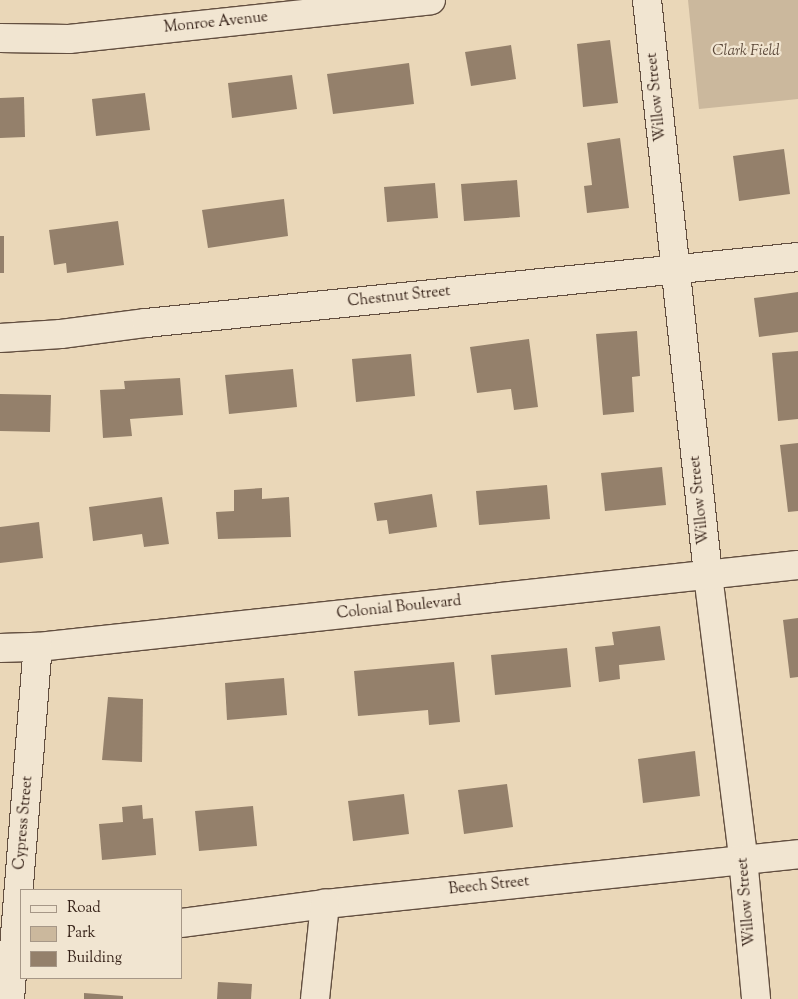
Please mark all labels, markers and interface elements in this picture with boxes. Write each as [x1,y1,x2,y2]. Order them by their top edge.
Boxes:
street label: Monroe Avenue [163,9,269,37]
park label: Clark Field [712,43,780,61]
street label: Willow Street [643,52,671,142]
street label: Chestnut Street [347,283,451,311]
street label: Willow Street [686,455,714,545]
street label: Colonial Boulevard [336,593,462,623]
street label: Cypress Street [11,775,37,871]
street label: Willow Street [734,857,760,947]
street label: Beech Street [448,873,530,899]
legend [20,889,182,979]
text: Road [67,898,101,919]
text: Park [67,923,96,944]
text: Building [67,948,122,969]

